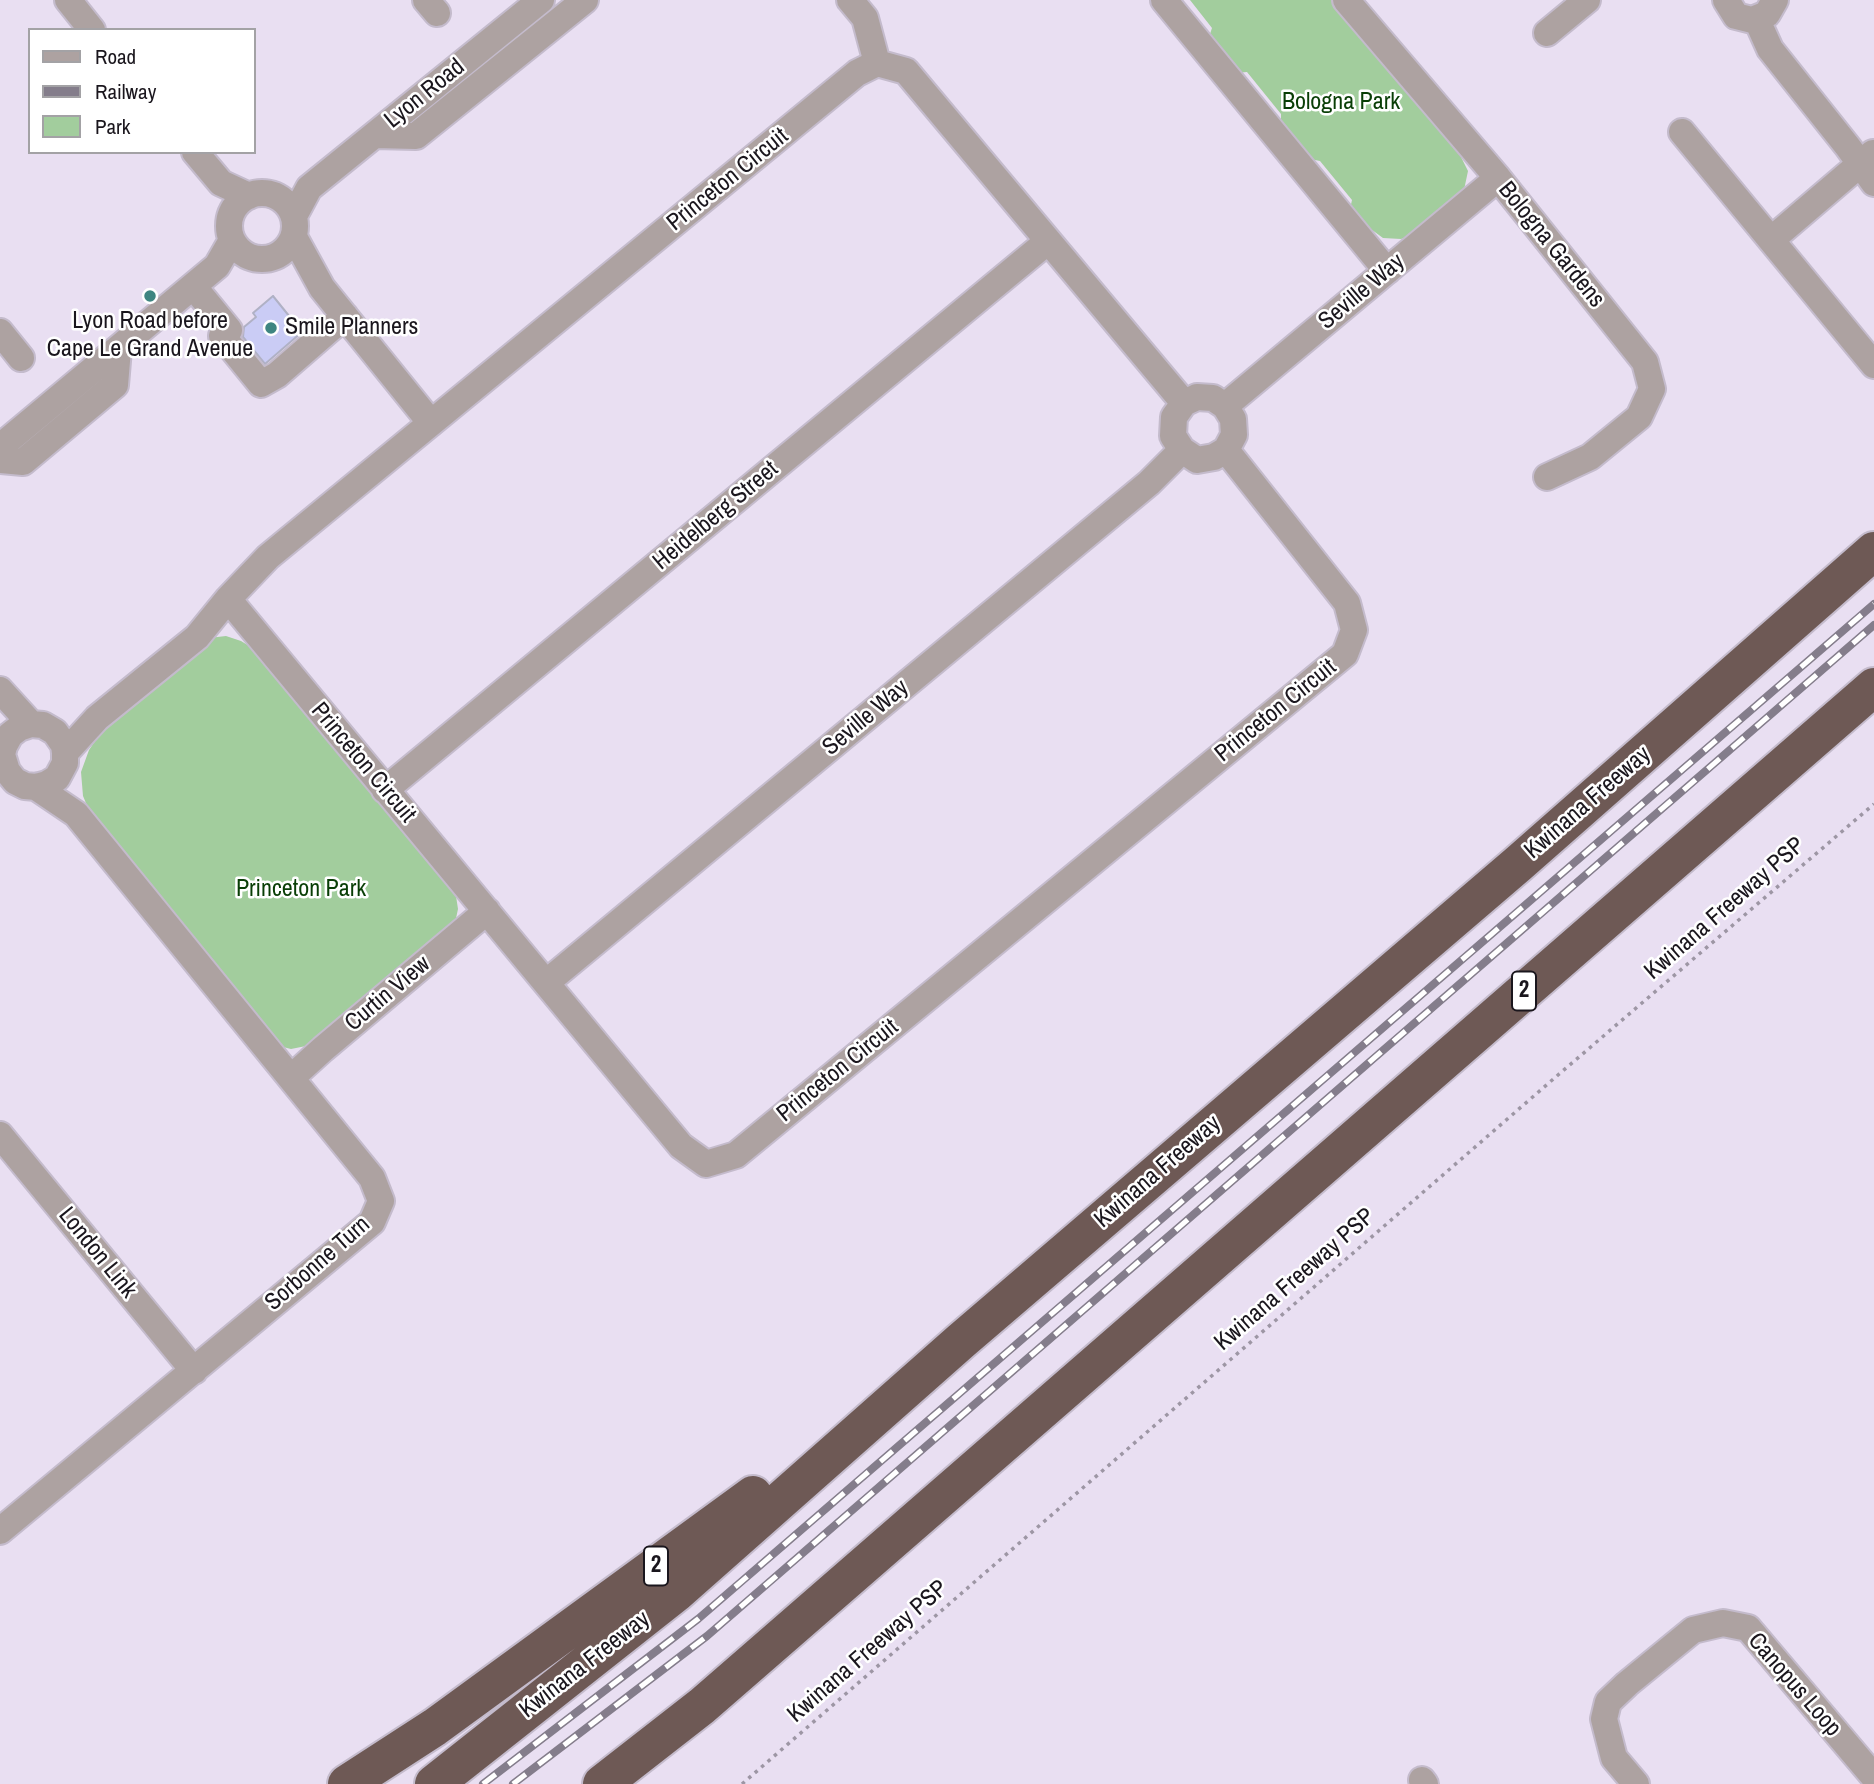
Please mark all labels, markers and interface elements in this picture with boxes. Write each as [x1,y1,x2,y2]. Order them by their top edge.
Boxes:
legend [28,28,256,154]
text: Road [95,42,136,71]
street label: Lyon Road [379,53,471,135]
text: Railway [95,77,156,106]
park label: Bologna Park [1282,89,1400,117]
text: Park [95,112,130,141]
street label: Princeton Circuit [662,122,794,238]
street label: Bologna Gardens [1492,176,1610,314]
street label: Seville Way [1313,248,1411,336]
marker: Lyon Road before Cape Le Grand Avenue [142,288,158,304]
place label: Lyon Road before Cape Le Grand Avenue [47,308,253,364]
place label: Smile Planners [285,314,418,342]
marker: Smile Planners [263,320,279,336]
street label: Heidelberg Street [648,455,784,577]
street label: Princeton Circuit [1210,653,1342,769]
street label: Seville Way [817,674,915,762]
street label: Princeton Circuit [305,697,421,829]
street label: Kwinana Freeway [1519,740,1657,866]
street label: Kwinana Freeway PSP [1639,832,1811,986]
park label: Princeton Park [236,876,366,904]
street label: Curtin View [339,950,437,1038]
road number: 2 [1512,972,1536,1010]
street label: Princeton Circuit [772,1013,904,1129]
street label: Kwinana Freeway [1089,1109,1227,1235]
street label: London Link [52,1202,142,1304]
street label: Kwinana Freeway PSP [1209,1203,1381,1357]
street label: Sorbonne Turn [260,1211,376,1317]
road number: 2 [644,1546,668,1586]
street label: Kwinana Freeway PSP [782,1575,954,1729]
street label: Kwinana Freeway [514,1605,656,1725]
street label: Canopus Loop [1741,1627,1847,1743]

